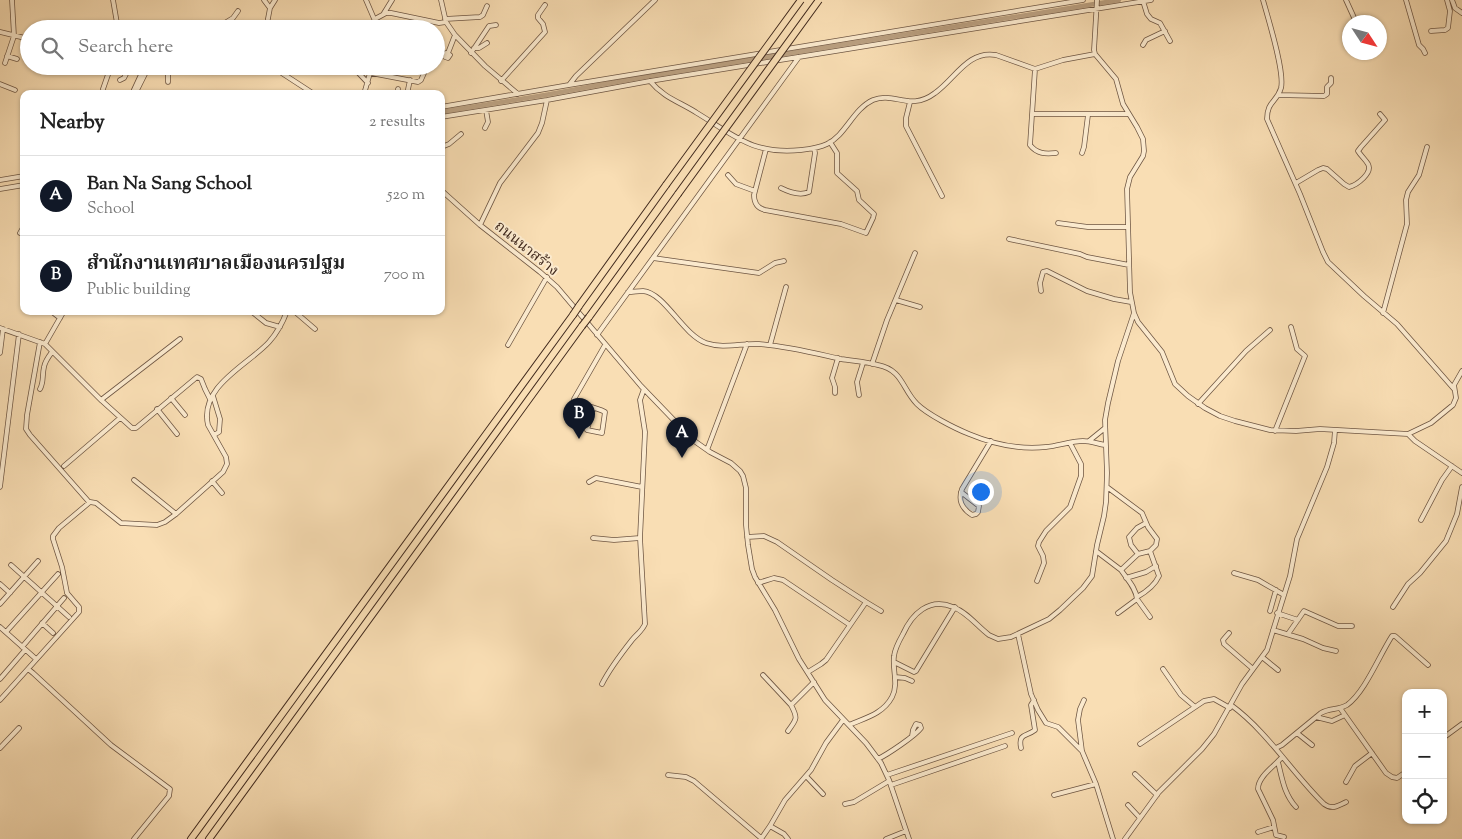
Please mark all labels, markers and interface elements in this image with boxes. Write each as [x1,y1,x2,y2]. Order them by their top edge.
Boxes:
north arrow [1342,15,1387,60]
search box [20,20,445,75]
icon: search [38,34,66,62]
text: Search here [78,34,173,61]
text: Nearby [40,108,105,138]
text: 2 results [369,111,425,134]
text: Ban Na Sang School [87,171,252,198]
text: A [50,184,63,207]
text: 520 m [387,184,425,207]
text: School [87,198,135,221]
street label: ถนนนาสร้าง [489,217,563,282]
text: สำนักงานเทศบาลเมืองนครปฐม [87,251,345,278]
text: B [51,264,61,287]
text: 700 m [384,264,425,287]
text: Public building [87,279,191,302]
pin: B [563,398,595,439]
pin: A [666,417,698,458]
your location [968,479,994,505]
map controls [1402,689,1447,824]
button: + [1402,689,1447,734]
button: − [1402,734,1447,779]
button: locate [1402,779,1447,824]

